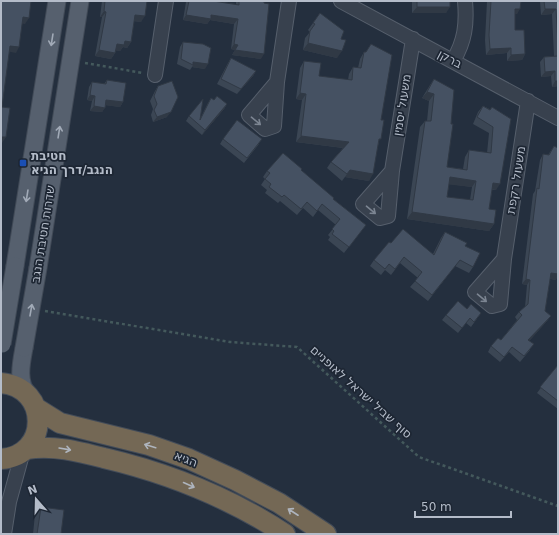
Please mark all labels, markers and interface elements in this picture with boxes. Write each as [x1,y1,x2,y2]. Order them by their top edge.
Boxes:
one-way arrow [47,33,55,46]
street label: ברקן [435,47,465,71]
street label: משעול יסמין [390,73,414,137]
one-way arrow [251,116,261,125]
one-way arrow [56,126,64,139]
street label: משעול רקפת [504,145,528,215]
place label: חטיבת הנגב/דרך הגיא [31,149,113,177]
marker: חטיבת הנגב/דרך הגיא [18,158,28,168]
street label: שדרות חטיבת הנגב [28,184,58,284]
one-way arrow [23,189,31,202]
one-way arrow [365,206,376,215]
one-way arrow [477,294,488,303]
one-way arrow [27,303,35,316]
street label: סוף שביל ישראל לאופניים [307,343,415,441]
one-way arrow [144,442,157,449]
one-way arrow [58,445,71,453]
street label: הגיא [173,448,199,470]
north arrow [16,479,56,519]
text: N [26,482,39,498]
one-way arrow [183,482,195,489]
scale bar [415,493,511,519]
text: 50 m [421,500,452,514]
one-way arrow [288,508,299,516]

